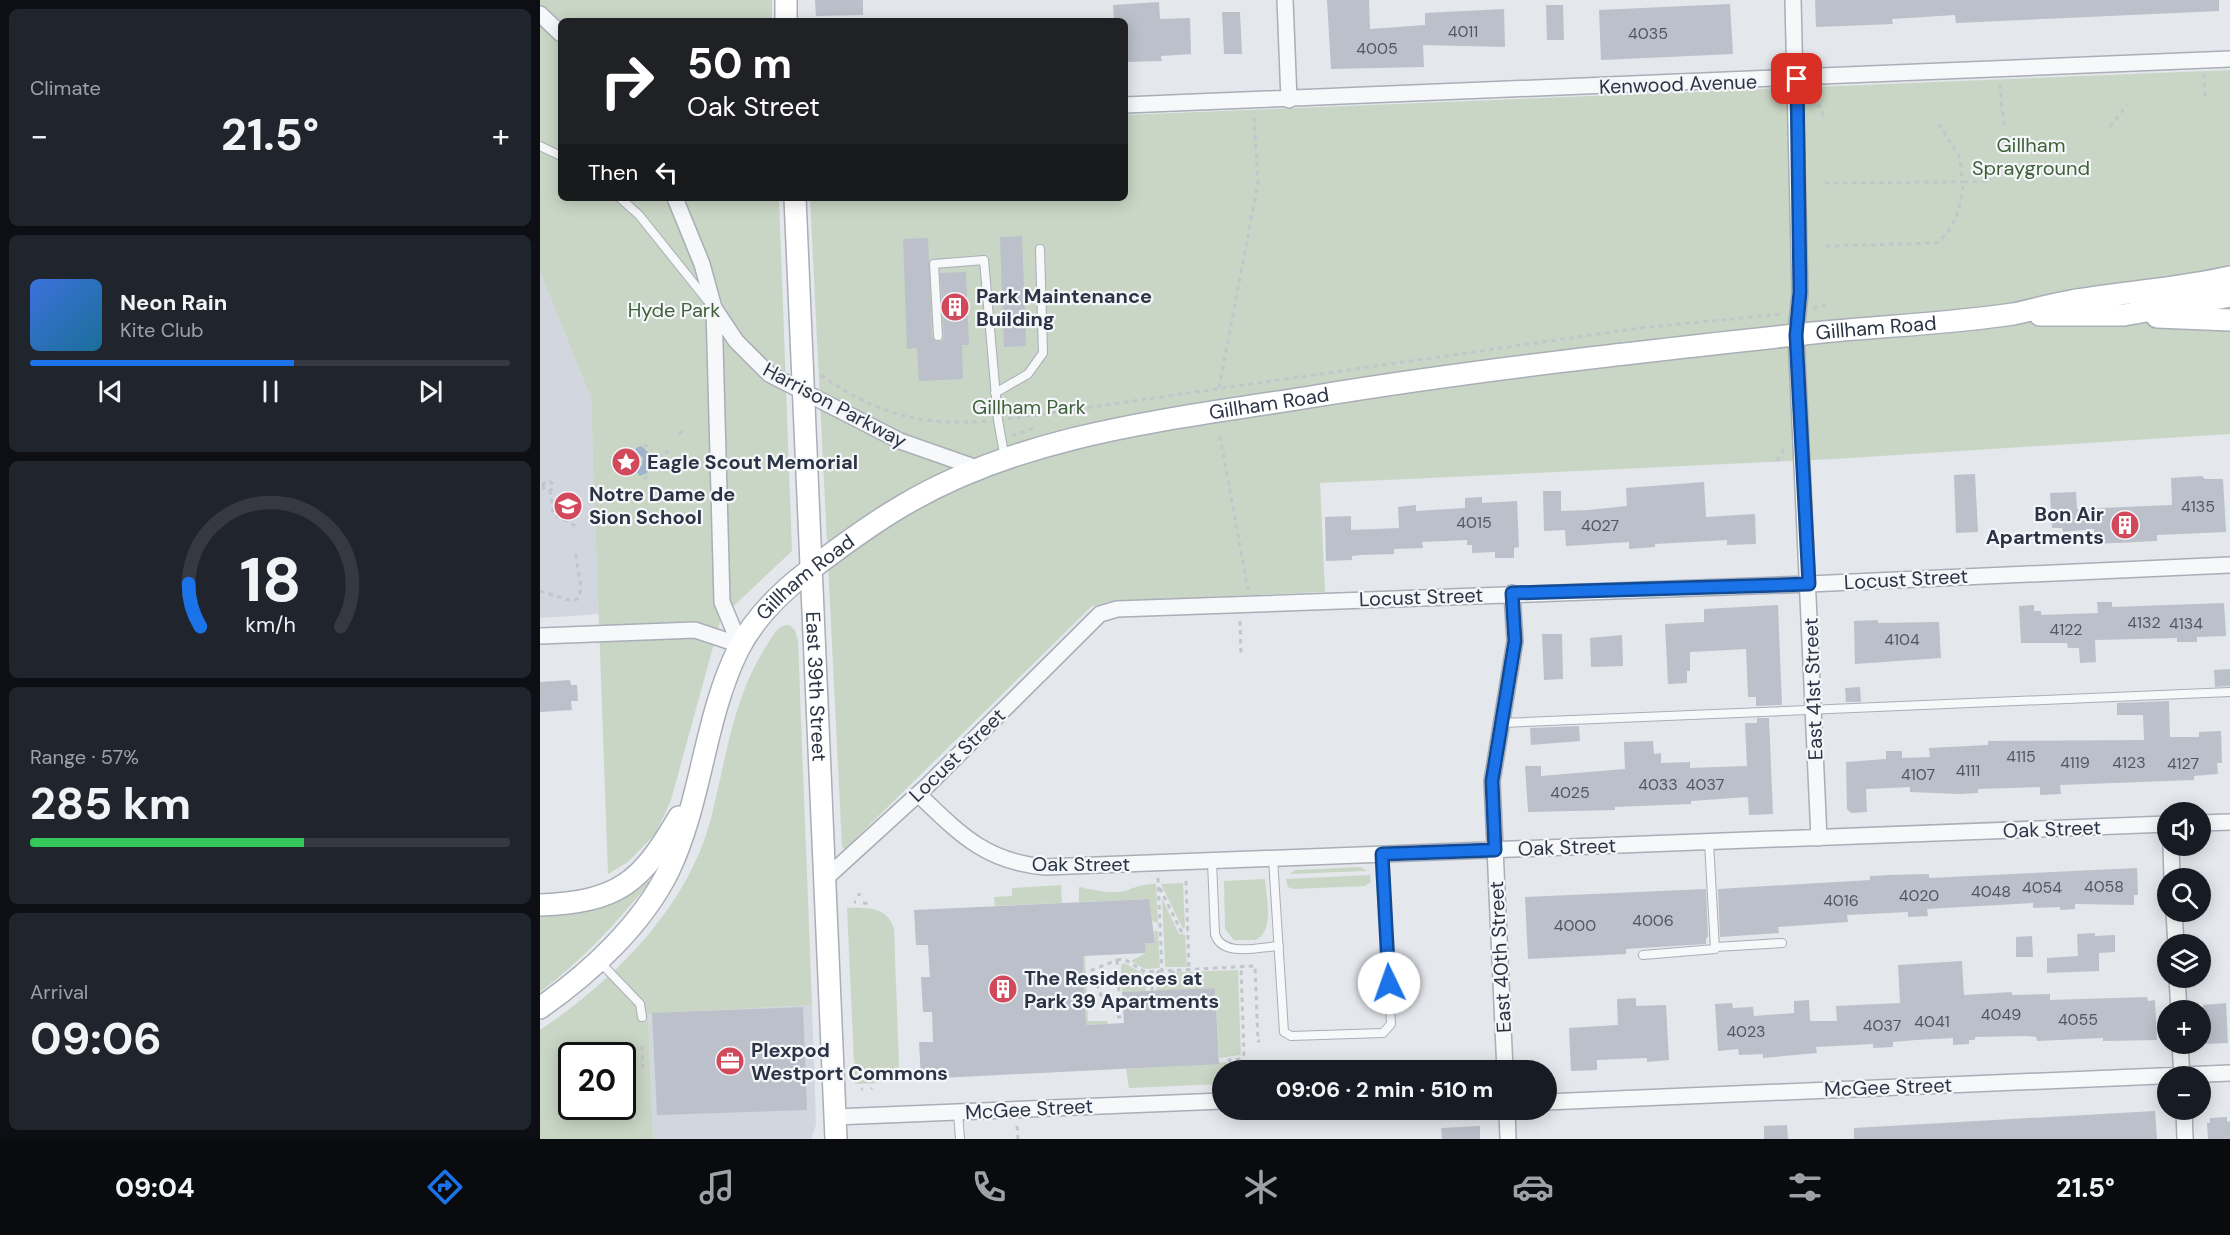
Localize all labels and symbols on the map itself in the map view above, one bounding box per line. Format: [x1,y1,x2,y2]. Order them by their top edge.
house number: 4011 [1448,21,1478,42]
house number: 4035 [1628,23,1668,44]
house number: 4005 [1356,38,1398,59]
pin [1771,53,1822,104]
street label: Kenwood Avenue [1598,68,1758,100]
park label: Gillham Sprayground [1972,132,2090,181]
place label: Park Maintenance Building [976,283,1152,332]
building icon: Park Maintenance Building [939,291,971,323]
park label: Hyde Park [628,297,720,323]
street label: Gillham Road [1814,310,1937,346]
street label: Harrison Parkway [759,356,911,454]
street label: Gillham Road [1207,381,1331,425]
park label: Gillham Park [972,394,1086,420]
place icon: Eagle Scout Memorial [610,446,642,478]
place label: Eagle Scout Memorial [647,449,858,475]
place label: Notre Dame de Sion School [589,481,735,530]
school or university icon: Notre Dame de Sion School [552,490,584,522]
house number: 4135 [2181,496,2215,517]
place label: Bon Air Apartments [1986,501,2104,550]
building icon: Bon Air Apartments [2109,509,2141,541]
house number: 4015 [1456,512,1492,533]
house number: 4027 [1581,515,1619,536]
street label: Gillham Road [750,528,859,625]
street label: Locust Street [1843,563,1969,595]
street label: Locust Street [1358,582,1484,612]
street label: East 39th Street [800,611,833,762]
house number: 4132 [2127,612,2161,633]
house number: 4134 [2169,613,2203,634]
street label: East 41st Street [1798,617,1828,761]
house number: 4122 [2049,619,2083,640]
house number: 4104 [1884,629,1920,650]
street label: Locust Street [903,702,1011,808]
house number: 4115 [2006,746,2036,767]
house number: 4119 [2060,752,2090,773]
house number: 4123 [2112,752,2146,773]
house number: 4127 [2167,753,2199,774]
house number: 4111 [1956,760,1980,781]
house number: 4107 [1901,764,1935,785]
house number: 4033 [1638,774,1678,795]
house number: 4037 [1686,774,1724,795]
house number: 4025 [1550,782,1590,803]
street label: Oak Street [2002,814,2102,844]
street label: Oak Street [1517,832,1617,862]
street label: Oak Street [1032,851,1130,877]
house number: 4058 [2084,876,2124,897]
house number: 4054 [2022,877,2062,898]
street label: East 40th Street [1483,880,1517,1034]
house number: 4048 [1971,881,2011,902]
house number: 4020 [1899,885,1939,906]
house number: 4016 [1823,890,1859,911]
house number: 4006 [1632,910,1674,931]
house number: 4000 [1554,915,1596,936]
position arrow [1357,951,1421,1015]
place label: The Residences at Park 39 Apartments [1024,965,1219,1014]
building icon: The Residences at Park 39 Apartments [987,973,1019,1005]
house number: 4049 [1981,1004,2021,1025]
house number: 4055 [2058,1009,2098,1030]
house number: 4041 [1914,1011,1950,1032]
house number: 4037 [1863,1015,1901,1036]
house number: 4023 [1726,1021,1766,1042]
place label: Plexpod Westport Commons [751,1037,948,1086]
speed limit sign: 20 [558,1042,636,1120]
office icon: Plexpod Westport Commons [714,1045,746,1077]
street label: McGee Street [1824,1072,1953,1102]
street label: McGee Street [964,1093,1094,1125]

